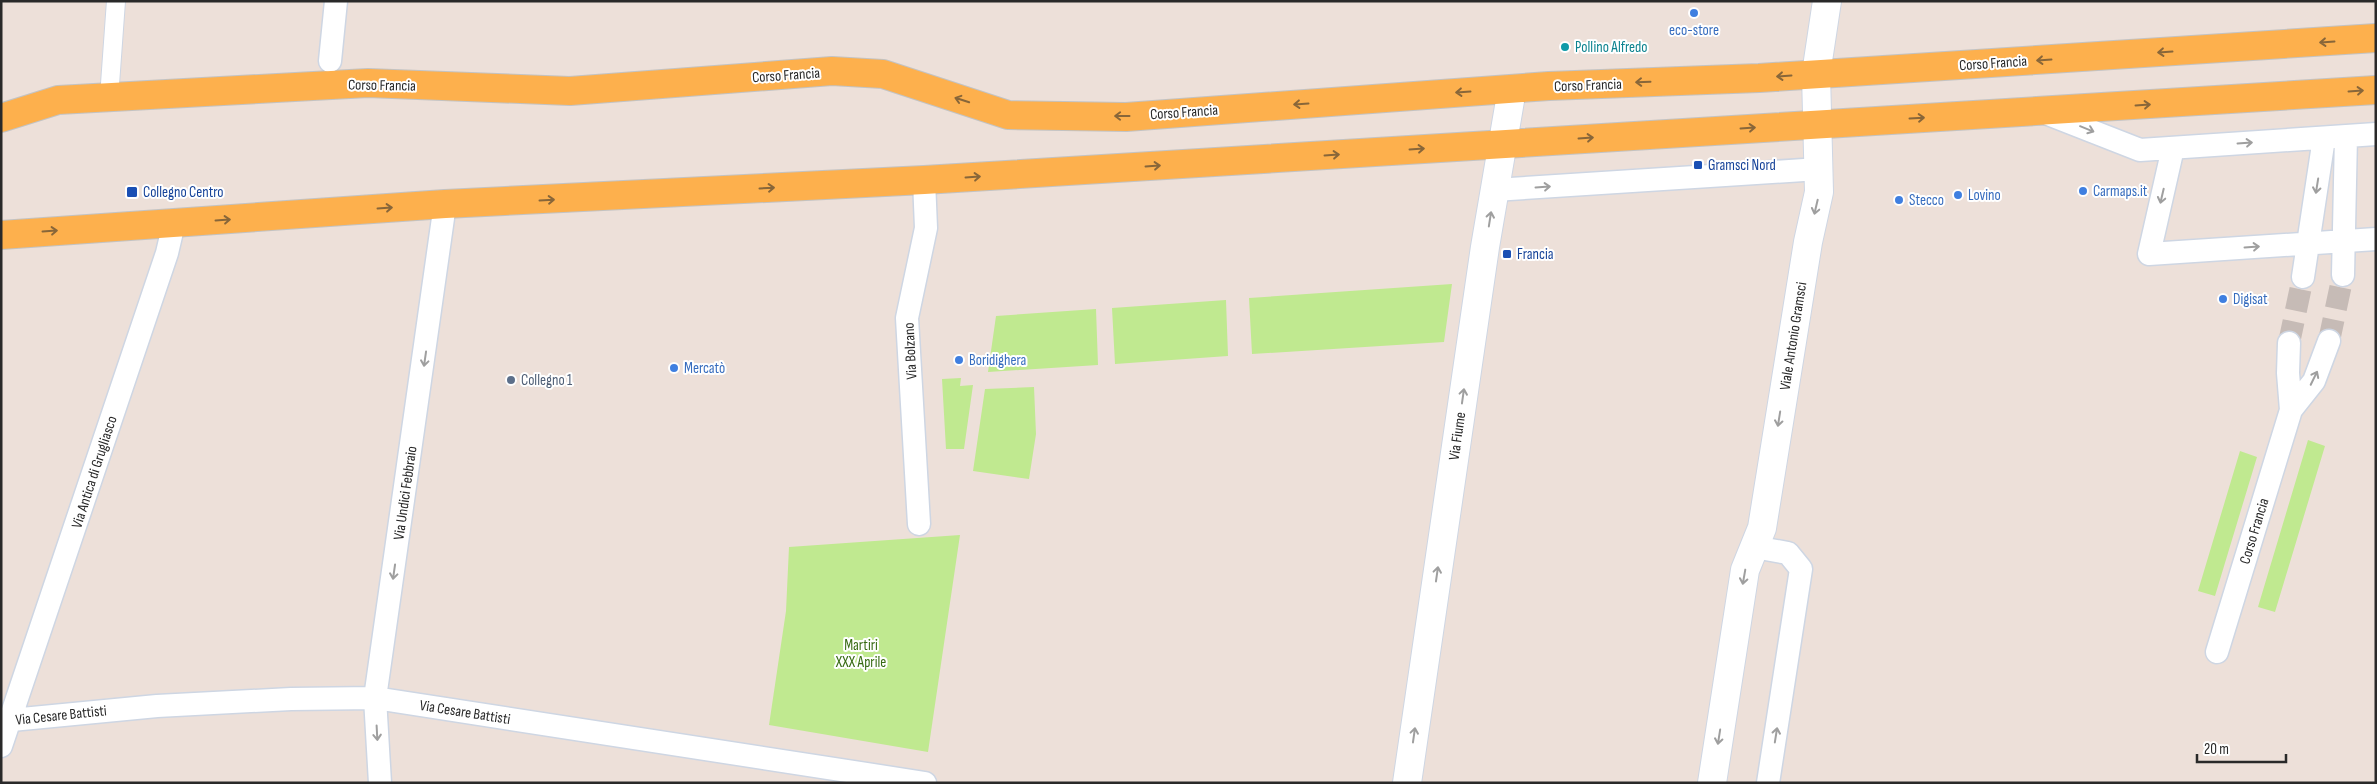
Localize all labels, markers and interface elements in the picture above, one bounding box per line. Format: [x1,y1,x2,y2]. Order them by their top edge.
marker: eco-store [1688,7,1700,19]
place label: eco-store [1669,21,1719,40]
one-way arrow [2319,37,2335,46]
place label: Pollino Alfredo [1575,38,1648,57]
marker: Pollino Alfredo [1559,41,1571,53]
one-way arrow [2157,47,2173,57]
street label: Corso Francia [1958,52,2028,75]
one-way arrow [2036,55,2052,64]
street label: Corso Francia [751,64,821,87]
one-way arrow [1776,71,1792,81]
street label: Corso Francia [348,75,416,96]
street label: Corso Francia [1554,75,1623,96]
one-way arrow [1636,78,1652,87]
one-way arrow [2348,86,2364,96]
one-way arrow [1456,88,1472,97]
one-way arrow [954,94,970,104]
one-way arrow [1293,99,1309,109]
one-way arrow [2134,100,2150,110]
street label: Corso Francia [1149,101,1219,124]
one-way arrow [1114,111,1130,121]
one-way arrow [1909,113,1925,123]
one-way arrow [1740,123,1756,132]
one-way arrow [2079,125,2094,135]
one-way arrow [1577,133,1593,142]
one-way arrow [2237,138,2253,148]
one-way arrow [1409,145,1425,154]
one-way arrow [1324,150,1340,159]
place label: Gramsci Nord [1708,156,1776,175]
marker: Gramsci Nord [1692,159,1704,171]
one-way arrow [1144,161,1160,171]
one-way arrow [965,173,981,182]
one-way arrow [2311,177,2321,193]
one-way arrow [1535,182,1551,192]
place label: Carmaps.it [2093,182,2148,201]
place label: Collegno Centro [143,183,224,202]
one-way arrow [758,184,774,193]
marker: Collegno Centro [125,185,139,199]
marker: Carmaps.it [2077,185,2089,197]
place label: Lovino [1968,186,2001,205]
one-way arrow [2157,187,2166,203]
marker: Lovino [1952,189,1964,201]
place label: Stecco [1909,191,1944,210]
marker: Stecco [1893,194,1905,206]
one-way arrow [539,195,555,204]
one-way arrow [1811,199,1820,215]
one-way arrow [377,204,393,213]
one-way arrow [1485,211,1495,227]
one-way arrow [215,215,231,224]
one-way arrow [42,227,58,236]
one-way arrow [2243,242,2259,252]
place label: Francia [1517,245,1554,264]
marker: Francia [1501,248,1513,260]
street label: Viale Antonio Gramsci [1776,280,1811,392]
place label: Digisat [2233,290,2268,309]
marker: Digisat [2217,293,2229,305]
street label: Via Bolzano [900,322,921,380]
one-way arrow [420,351,430,367]
place label: Boridighera [969,351,1027,370]
marker: Boridighera [953,354,965,366]
place label: Mercatò [684,359,725,378]
marker: Mercatò [668,362,680,374]
place label: Collegno 1 [521,371,573,390]
one-way arrow [2310,371,2320,386]
marker: Collegno 1 [505,374,517,386]
one-way arrow [1459,388,1469,404]
street label: Via Fiume [1445,411,1470,461]
one-way arrow [1774,411,1784,427]
street label: Via Antica di Grugliasco [67,414,122,531]
street label: Via Undici Febbraio [390,445,421,541]
street label: Corso Francia [2235,496,2274,566]
one-way arrow [388,564,398,580]
one-way arrow [1433,566,1443,582]
one-way arrow [1739,568,1749,584]
park label: Martiri XXX Aprile [835,636,886,672]
street label: Via Cesare Battisti [418,696,512,729]
street label: Via Cesare Battisti [14,701,108,730]
one-way arrow [373,725,382,741]
one-way arrow [1409,727,1419,743]
one-way arrow [1771,727,1781,743]
one-way arrow [1714,729,1724,745]
scale bar [2197,732,2286,764]
text: 20 m [2204,740,2229,759]

